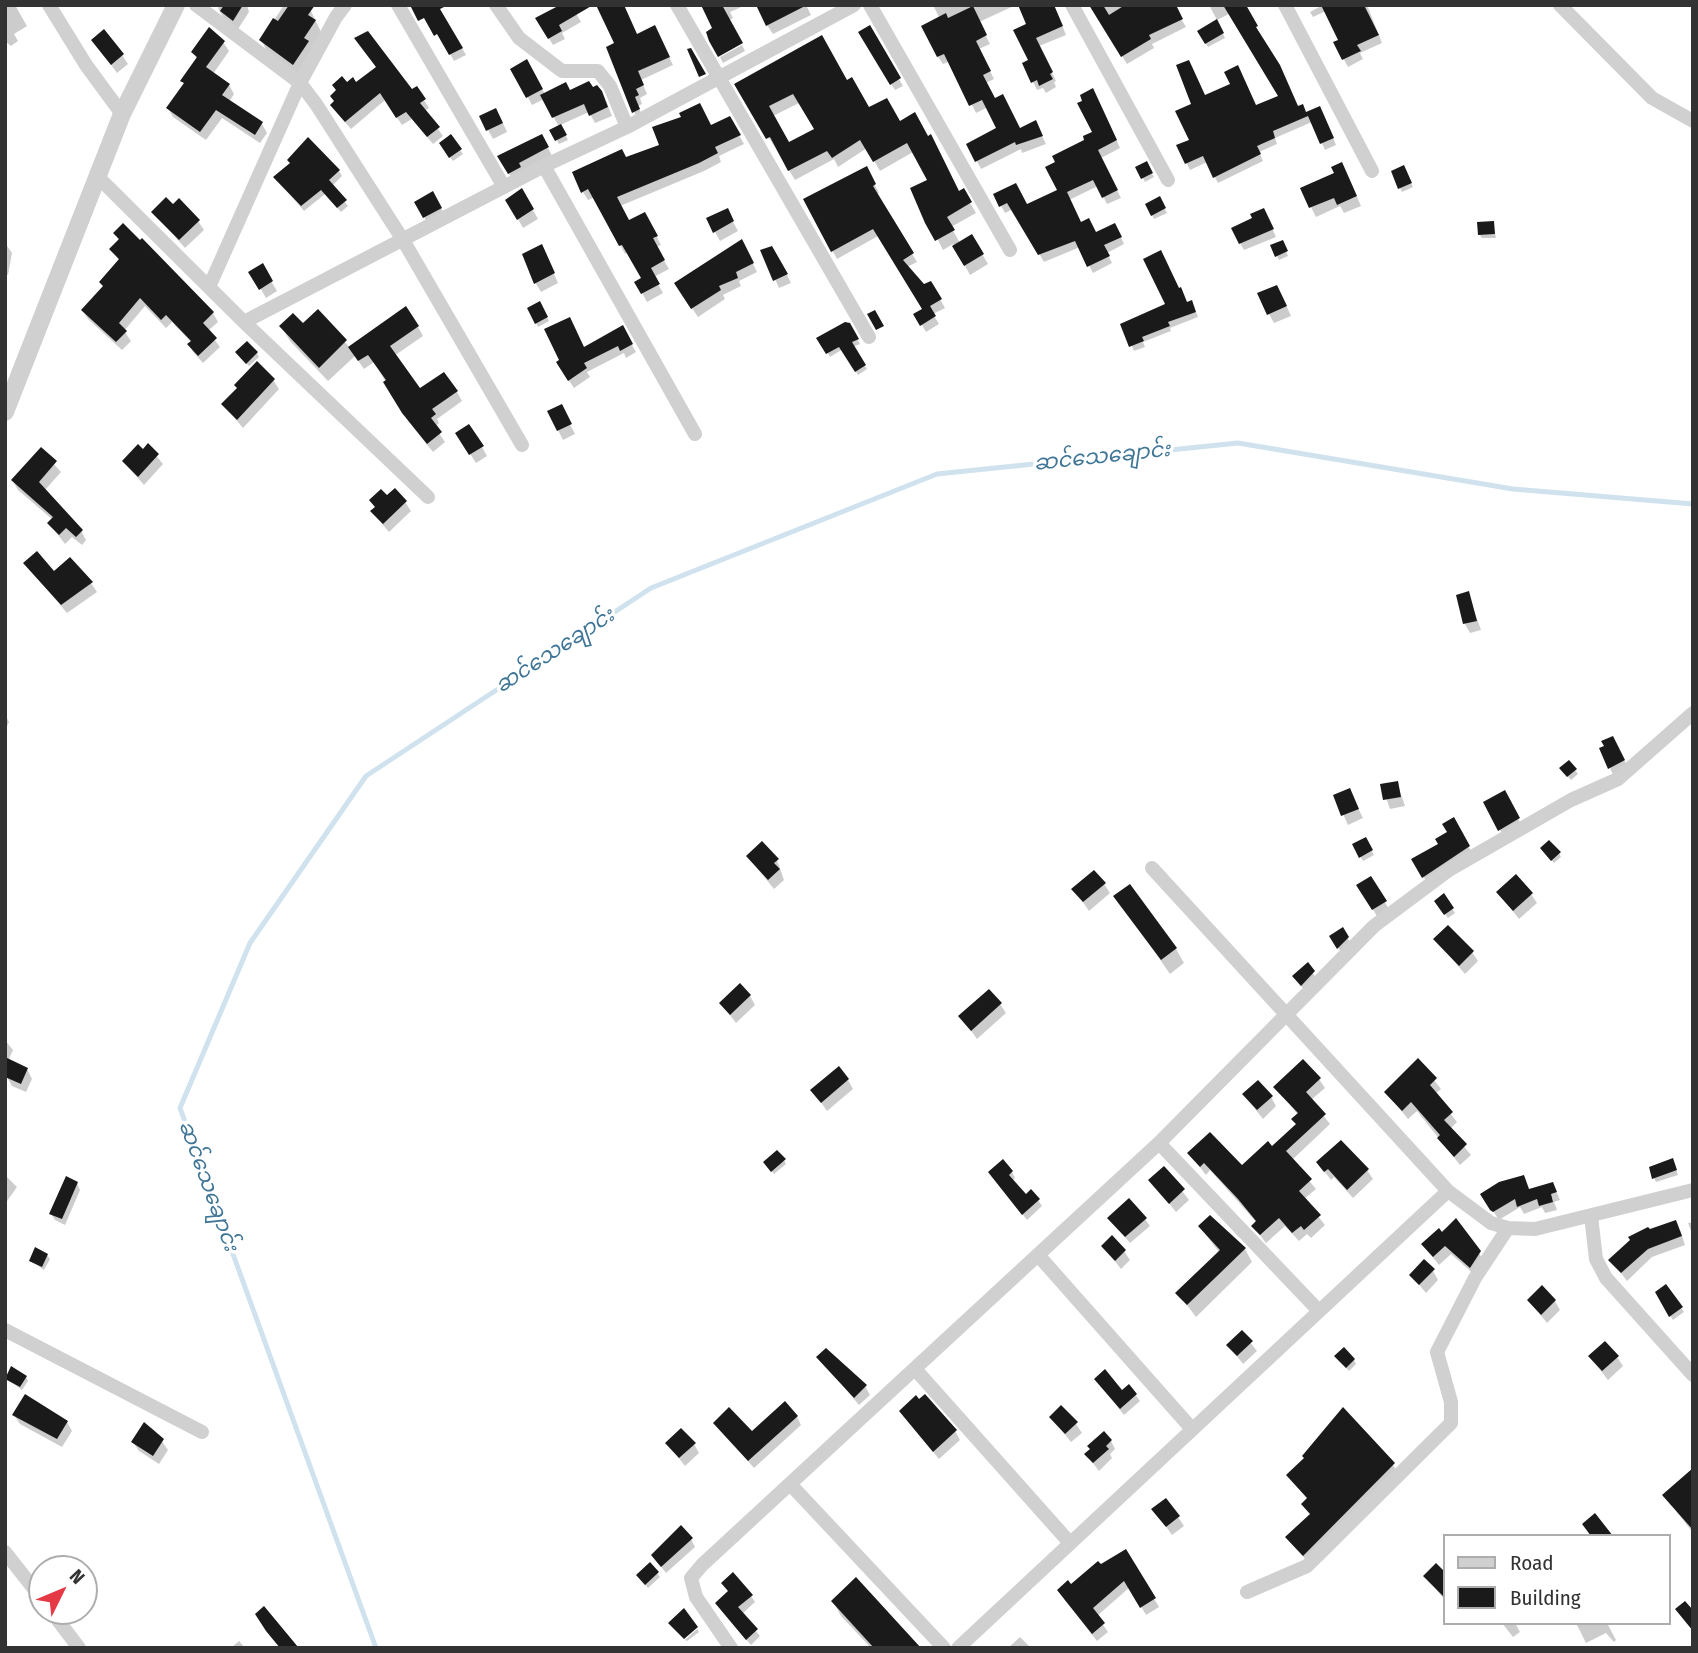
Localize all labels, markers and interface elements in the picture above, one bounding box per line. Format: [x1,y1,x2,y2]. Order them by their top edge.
water label: ဆင်သေချောင်း [1033,437,1171,477]
water label: ဆင်သေချောင်း [491,603,619,699]
water label: ဆင်သေချောင်း [173,1117,243,1255]
legend [1442,1534,1670,1625]
text: Road [1510,1550,1554,1576]
north arrow [28,1555,98,1625]
text: N [65,1565,90,1589]
text: Building [1510,1585,1581,1611]

